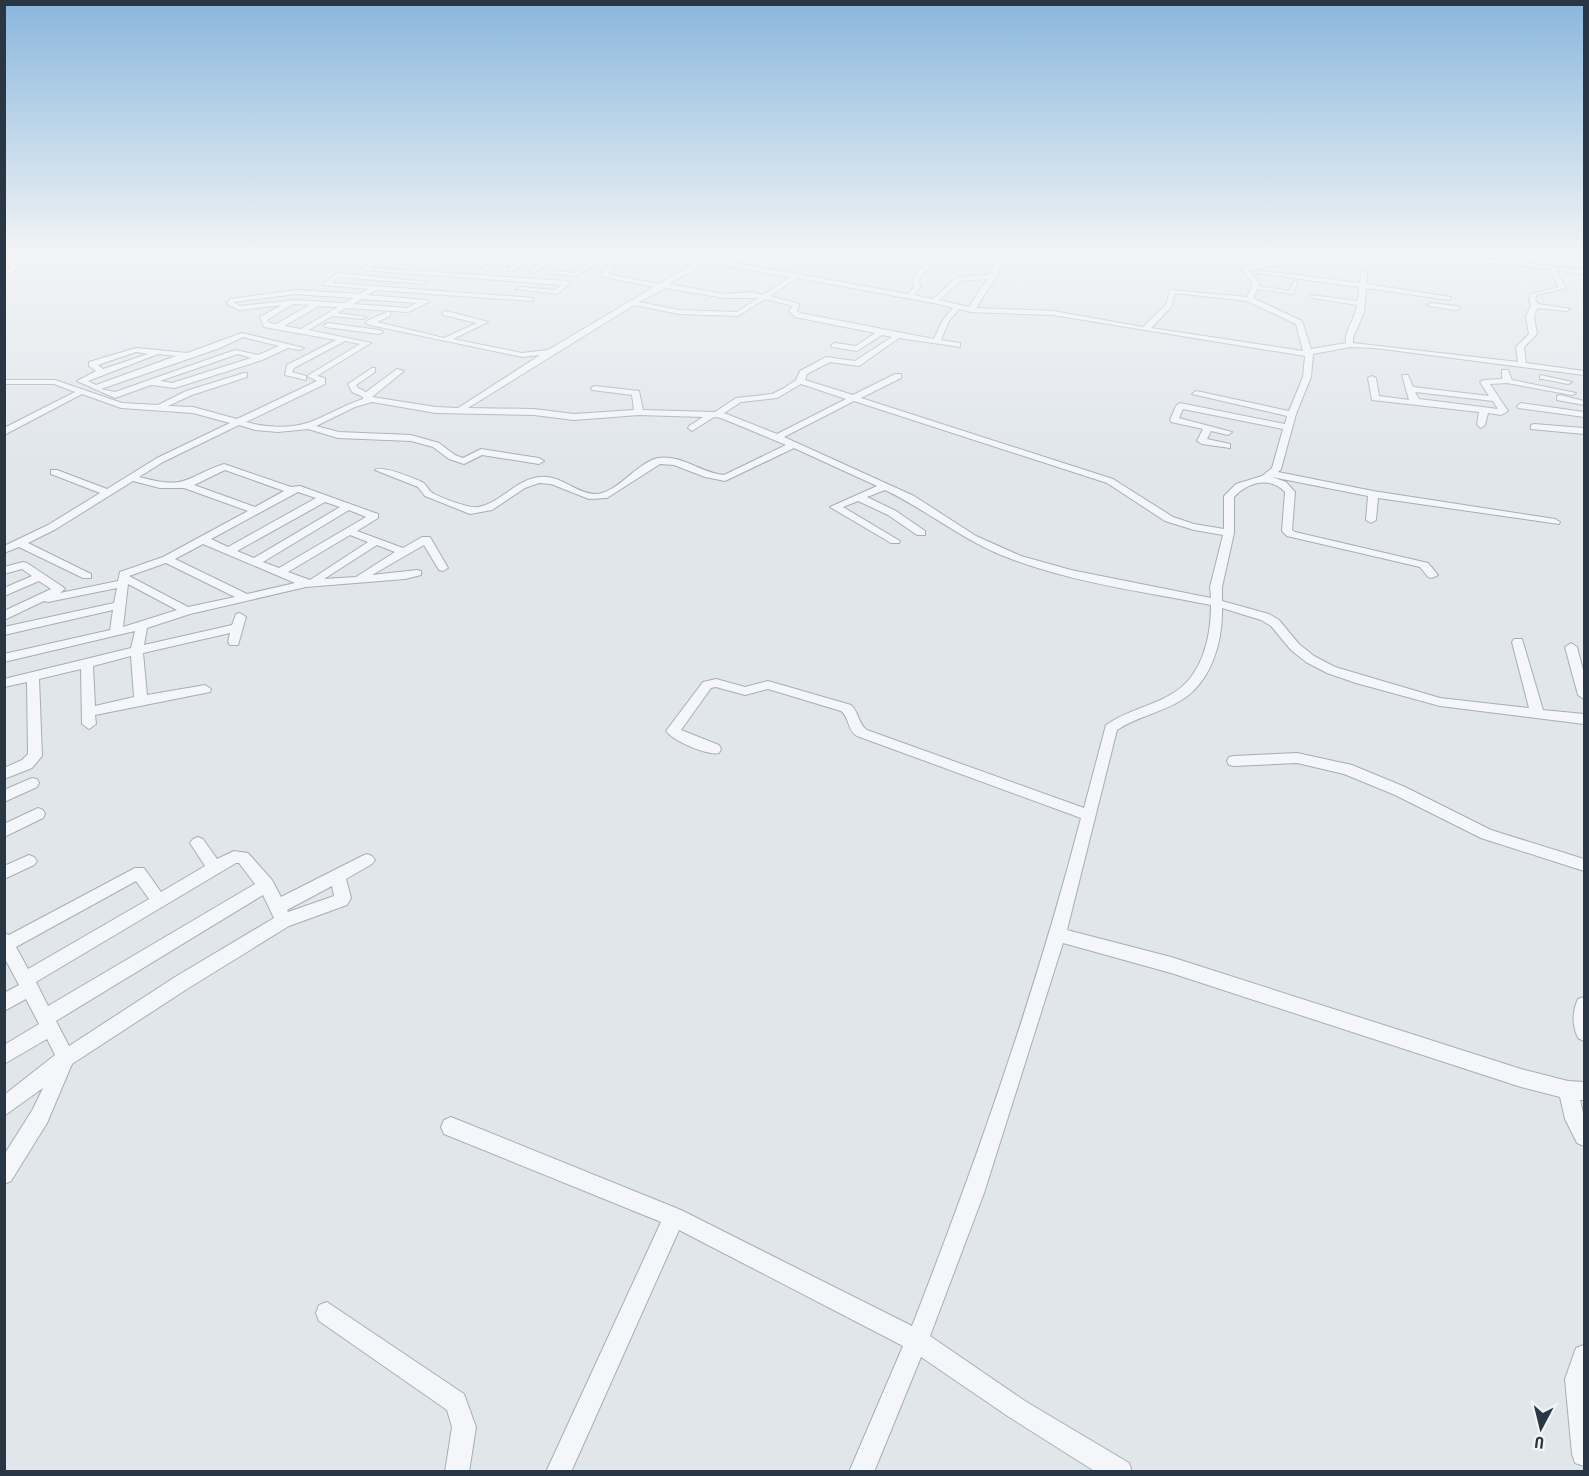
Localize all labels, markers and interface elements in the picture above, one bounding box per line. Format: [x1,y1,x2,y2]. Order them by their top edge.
north arrow [1511,1398,1571,1458]
text: U [1534,1432,1545,1452]

